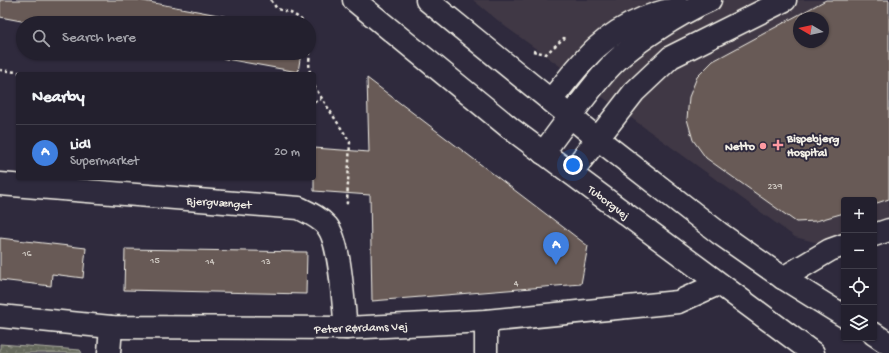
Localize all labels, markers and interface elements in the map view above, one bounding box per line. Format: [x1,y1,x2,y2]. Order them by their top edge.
north arrow [793,12,829,48]
search box [16,16,316,60]
icon: search [30,27,52,49]
text: Search here [62,29,136,47]
text: Nearby [32,88,85,108]
place label: Bispebjerg Hospital [786,133,840,161]
text: Lidl [70,136,91,154]
marker: Bispebjerg Hospital [772,139,784,151]
place label: Netto [725,141,756,155]
marker: Netto [758,141,768,151]
text: A [41,145,49,160]
text: 20 m [274,145,300,160]
text: Supermarket [70,154,139,169]
your location [563,155,583,175]
house number: 239 [767,181,783,193]
street label: Tuborgvej [583,183,632,224]
street label: Bjergvænget [185,195,253,213]
map controls [841,197,877,341]
button: + [841,197,877,233]
pin: A [543,232,569,265]
button: − [841,233,877,269]
house number: 16 [21,248,32,260]
house number: 15 [149,255,160,267]
house number: 14 [205,256,215,268]
house number: 13 [260,256,271,268]
button: locate [841,269,877,305]
house number: 4 [514,278,519,290]
button: layers [841,305,877,341]
street label: Peter Rørdams Vej [313,320,408,338]

